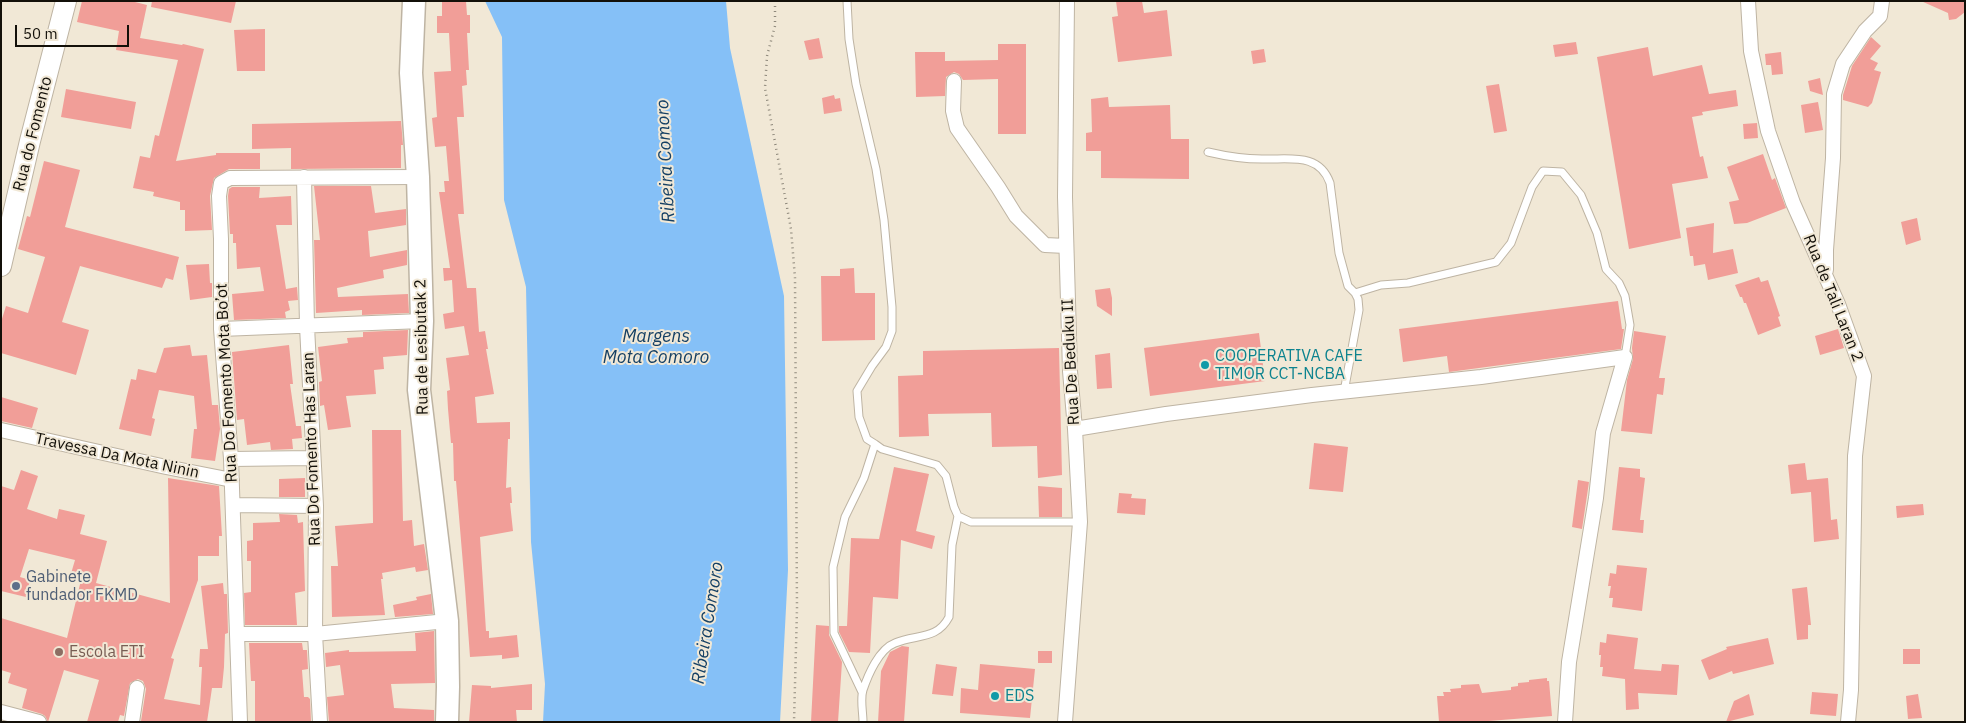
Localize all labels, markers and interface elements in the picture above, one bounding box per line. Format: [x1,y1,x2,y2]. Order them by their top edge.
scale bar [18,15,131,47]
text: 50 m [23,24,58,43]
street label: Rua do Fomento [9,75,57,193]
water label: Ribeira Comoro [652,99,680,223]
street label: Rua de Tali Laran 2 [1799,232,1867,364]
street label: Rua de Lesibutak 2 [411,279,433,415]
street label: Rua Do Fomento Mota Bo’ot [212,283,242,483]
street label: Rua De Beduku II [1058,298,1084,426]
water label: Margens Mota Comoro [603,326,709,368]
place label: COOPERATIVA CAFE TIMOR CCT-NCBA [1215,346,1363,384]
street label: Rua Do Fomento Has Laran [299,352,325,546]
marker: COOPERATIVA CAFE TIMOR CCT-NCBA [1199,359,1211,371]
street label: Travessa Da Mota Ninin [33,429,201,483]
water label: Ribeira Comoro [688,560,728,686]
place label: Gabinete fundador FKMD [26,567,138,605]
marker: Gabinete fundador FKMD [10,580,22,592]
place label: Escola ETI [69,642,144,662]
marker: Escola ETI [53,646,65,658]
place label: EDS [1005,686,1034,706]
marker: EDS [989,690,1001,702]

